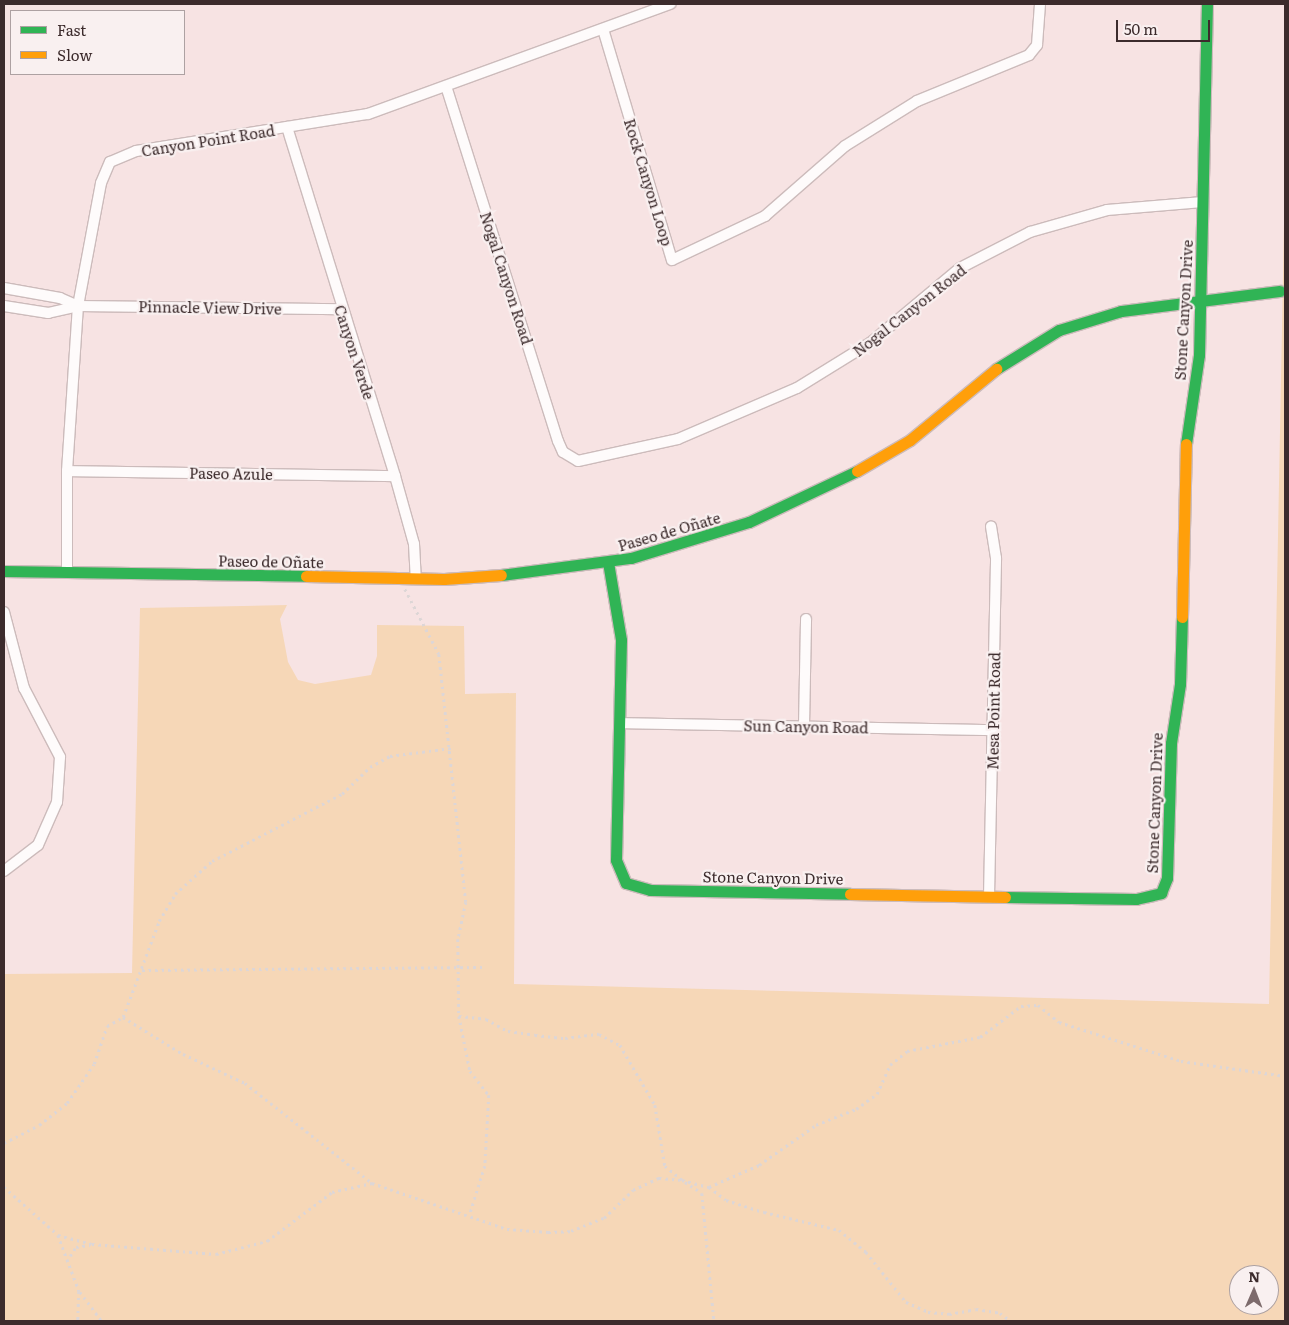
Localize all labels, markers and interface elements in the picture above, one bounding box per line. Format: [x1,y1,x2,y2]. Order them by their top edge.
legend [10,10,185,75]
scale bar [1119,10,1213,42]
text: 50 m [1124,17,1158,40]
text: Fast [57,18,86,41]
text: Slow [57,43,92,66]
street label: Rock Canyon Loop [621,116,677,248]
street label: Canyon Point Road [140,121,276,159]
street label: Nogal Canyon Road [477,209,537,347]
street label: Stone Canyon Drive [1170,239,1196,381]
street label: Nogal Canyon Road [849,260,969,360]
street label: Pinnacle View Drive [138,297,282,317]
street label: Canyon Verde [331,303,379,401]
street label: Paseo Azule [189,463,273,483]
street label: Paseo de Oñate [616,508,722,554]
street label: Paseo de Oñate [218,551,324,571]
street label: Mesa Point Road [983,652,1003,770]
street label: Sun Canyon Road [743,716,869,736]
street label: Stone Canyon Drive [1143,732,1165,874]
street label: Stone Canyon Drive [703,867,843,887]
north arrow [1229,1265,1279,1315]
text: N [1248,1266,1260,1286]

